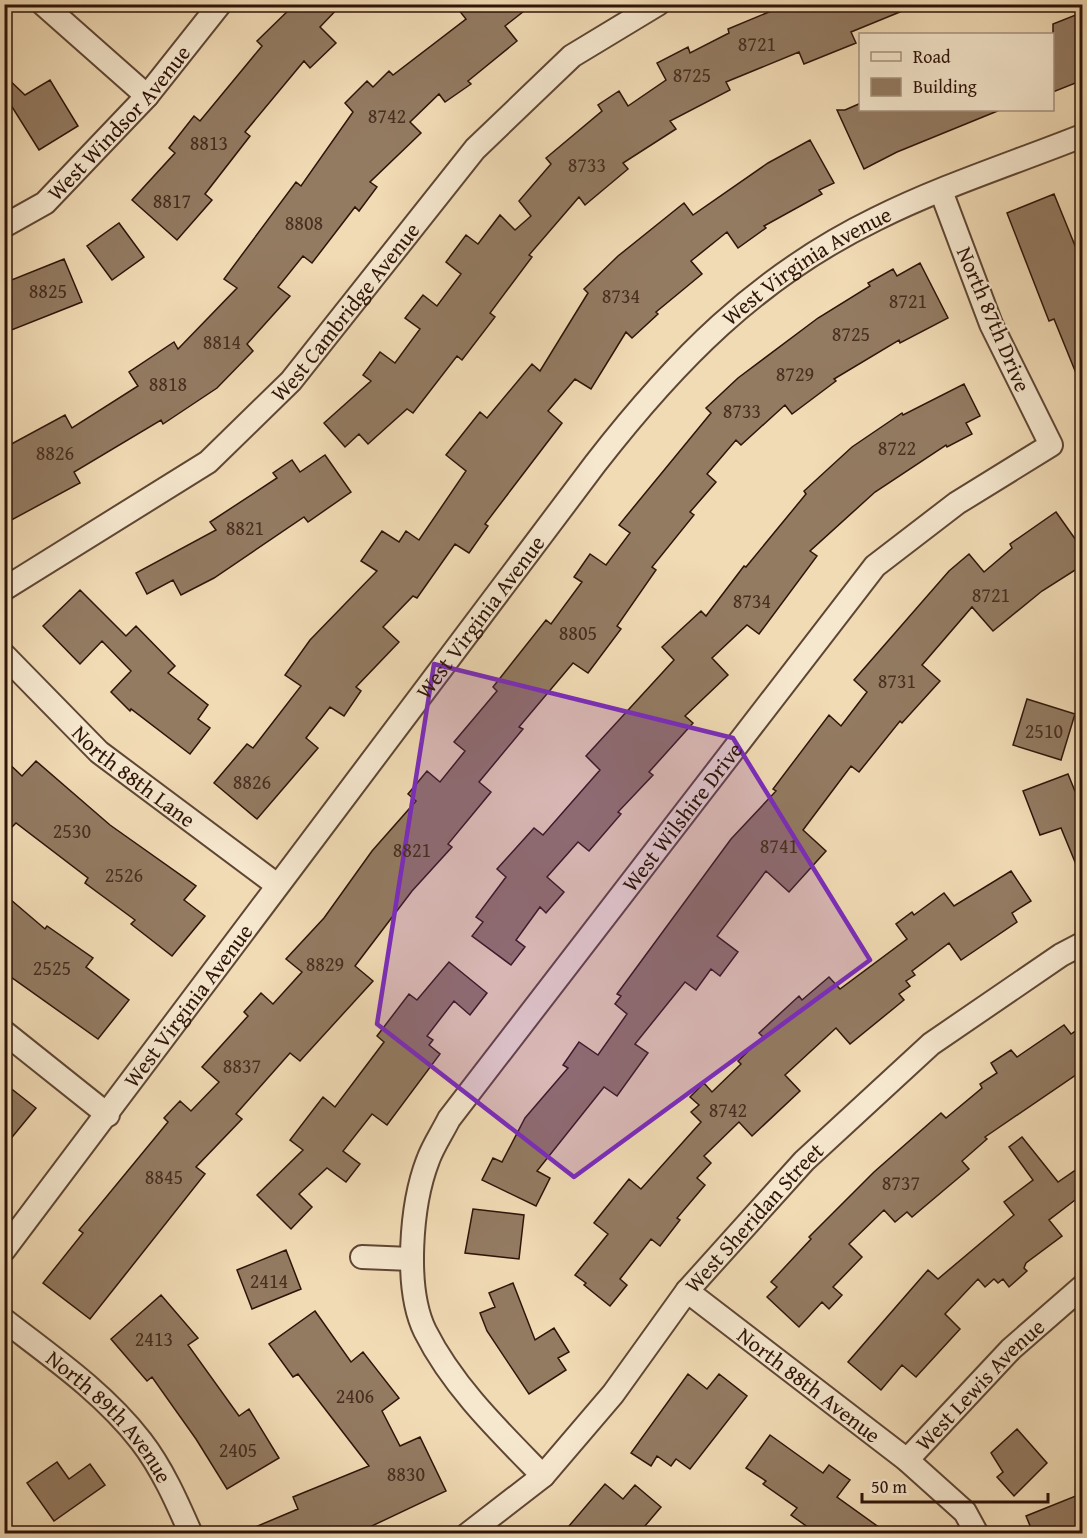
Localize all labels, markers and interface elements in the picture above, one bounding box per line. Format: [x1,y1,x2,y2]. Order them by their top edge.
house number: 8721 [738,29,776,58]
legend [859,33,1054,111]
street label: West Windsor Avenue [40,38,198,208]
text: Road [913,43,951,70]
house number: 8725 [673,60,711,89]
text: Building [913,73,977,100]
house number: 8742 [368,101,406,130]
house number: 8813 [190,128,228,157]
house number: 8733 [568,150,606,179]
house number: 8817 [153,186,191,215]
street label: West Virginia Avenue [715,198,897,333]
house number: 8808 [285,208,323,237]
street label: West Cambridge Avenue [263,215,427,409]
street label: North 87th Drive [949,241,1039,397]
house number: 8825 [29,276,67,305]
house number: 8734 [602,281,640,310]
house number: 8721 [889,286,927,315]
house number: 8725 [832,319,870,348]
house number: 8814 [203,327,241,356]
house number: 8729 [776,359,814,388]
house number: 8818 [149,369,187,398]
house number: 8733 [723,396,761,425]
house number: 8722 [878,433,916,462]
house number: 8826 [36,438,74,467]
house number: 8821 [226,513,264,542]
street label: West Virginia Avenue [408,528,552,706]
house number: 8721 [972,580,1010,609]
house number: 8734 [733,586,771,615]
house number: 8805 [559,618,597,647]
house number: 8731 [878,666,916,695]
house number: 2510 [1025,716,1063,745]
street label: North 88th Lane [65,717,202,835]
street label: West Wilshire Drive [614,735,750,898]
house number: 8826 [233,767,271,796]
house number: 2530 [53,816,91,845]
house number: 8741 [760,831,798,860]
house number: 8821 [393,835,431,864]
house number: 2526 [105,860,143,889]
street label: West Virginia Avenue [116,917,260,1094]
house number: 8829 [306,949,344,978]
house number: 2525 [33,953,71,982]
house number: 8837 [223,1051,261,1080]
house number: 8742 [709,1095,747,1124]
street label: West Sheridan Street [677,1135,831,1300]
house number: 8845 [145,1162,183,1191]
house number: 8737 [882,1168,920,1197]
house number: 2414 [250,1266,288,1295]
street label: West Lewis Avenue [908,1311,1051,1458]
street label: North 88th Avenue [731,1319,888,1450]
house number: 2413 [135,1324,173,1353]
street label: North 89th Avenue [40,1342,180,1489]
house number: 2406 [336,1381,374,1410]
house number: 2405 [219,1435,257,1464]
house number: 8830 [387,1459,425,1488]
scale bar [862,1466,1048,1504]
text: 50 m [871,1473,907,1500]

